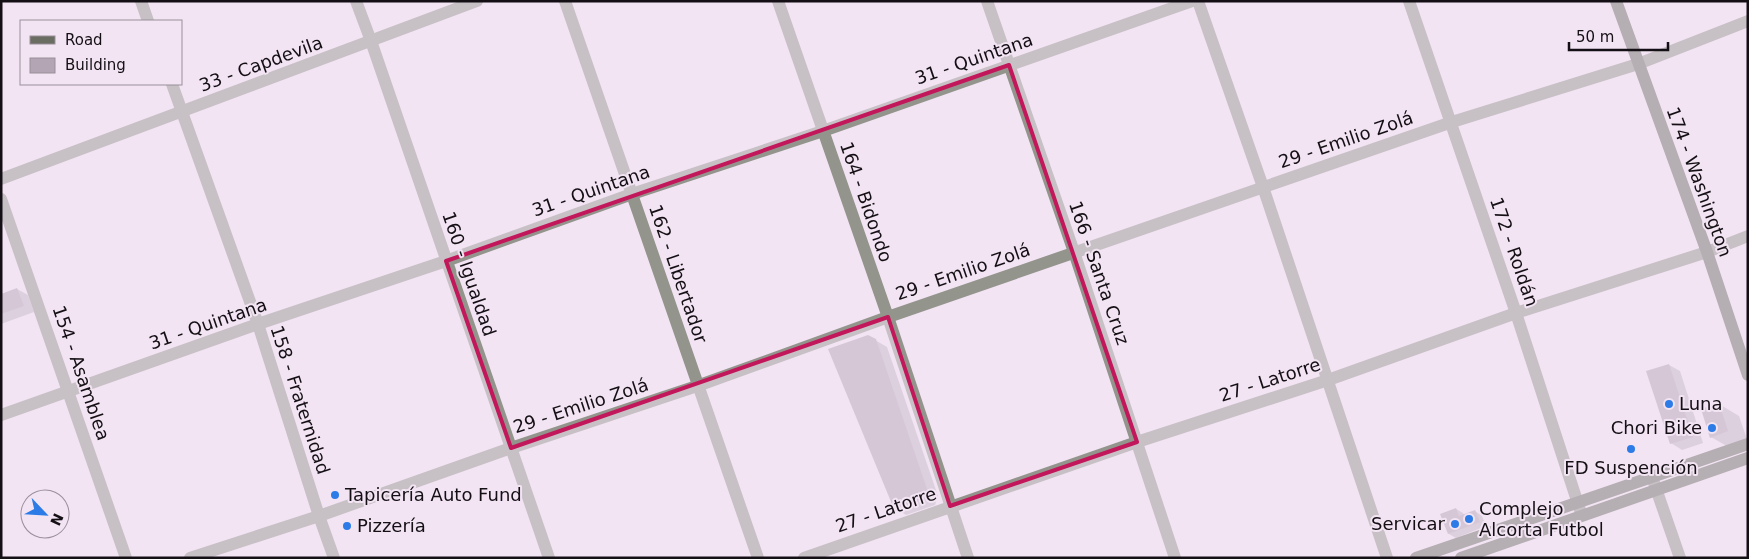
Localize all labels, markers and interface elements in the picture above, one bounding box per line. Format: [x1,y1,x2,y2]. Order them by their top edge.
legend [20,20,182,85]
scale bar [1569,20,1668,52]
text: 50 m [1576,28,1614,46]
street label: 31 - Quintana [912,29,1036,89]
text: Road [65,31,103,49]
street label: 33 - Capdevila [196,31,326,96]
text: Building [65,56,126,74]
street label: 174 - Washington [1663,104,1736,260]
street label: 29 - Emilio Zolá [1276,107,1416,172]
street label: 164 - Bidondo [836,139,897,265]
street label: 31 - Quintana [529,161,653,221]
street label: 172 - Roldán [1486,195,1543,309]
street label: 166 - Santa Cruz [1065,198,1134,348]
street label: 162 - Libertador [645,202,712,346]
street label: 160 - Igualdad [438,209,501,339]
street label: 29 - Emilio Zolá [893,239,1033,304]
street label: 31 - Quintana [146,294,270,354]
street label: 154 - Asamblea [49,303,114,443]
street label: 158 - Fraternidad [266,323,334,477]
street label: 27 - Latorre [1217,353,1323,406]
street label: 29 - Emilio Zolá [511,374,651,437]
place label: Luna [1679,393,1723,414]
marker: Luna [1663,398,1675,410]
place label: Chori Bike [1611,417,1702,438]
marker: Chori Bike [1706,422,1718,434]
marker: FD Suspención [1625,443,1637,455]
place label: FD Suspención [1564,457,1698,478]
street label: 27 - Latorre [833,482,939,537]
place label: Tapicería Auto Fund [344,484,522,505]
north arrow [20,489,70,539]
marker: Tapicería Auto Fund [329,489,341,501]
place label: Complejo Alcorta Futbol [1479,498,1604,540]
text: N [47,511,67,528]
place label: Servicar [1371,513,1446,534]
marker: Complejo Alcorta Futbol [1463,513,1475,525]
place label: Pizzería [357,515,426,536]
marker: Servicar [1449,518,1461,530]
marker: Pizzería [341,520,353,532]

